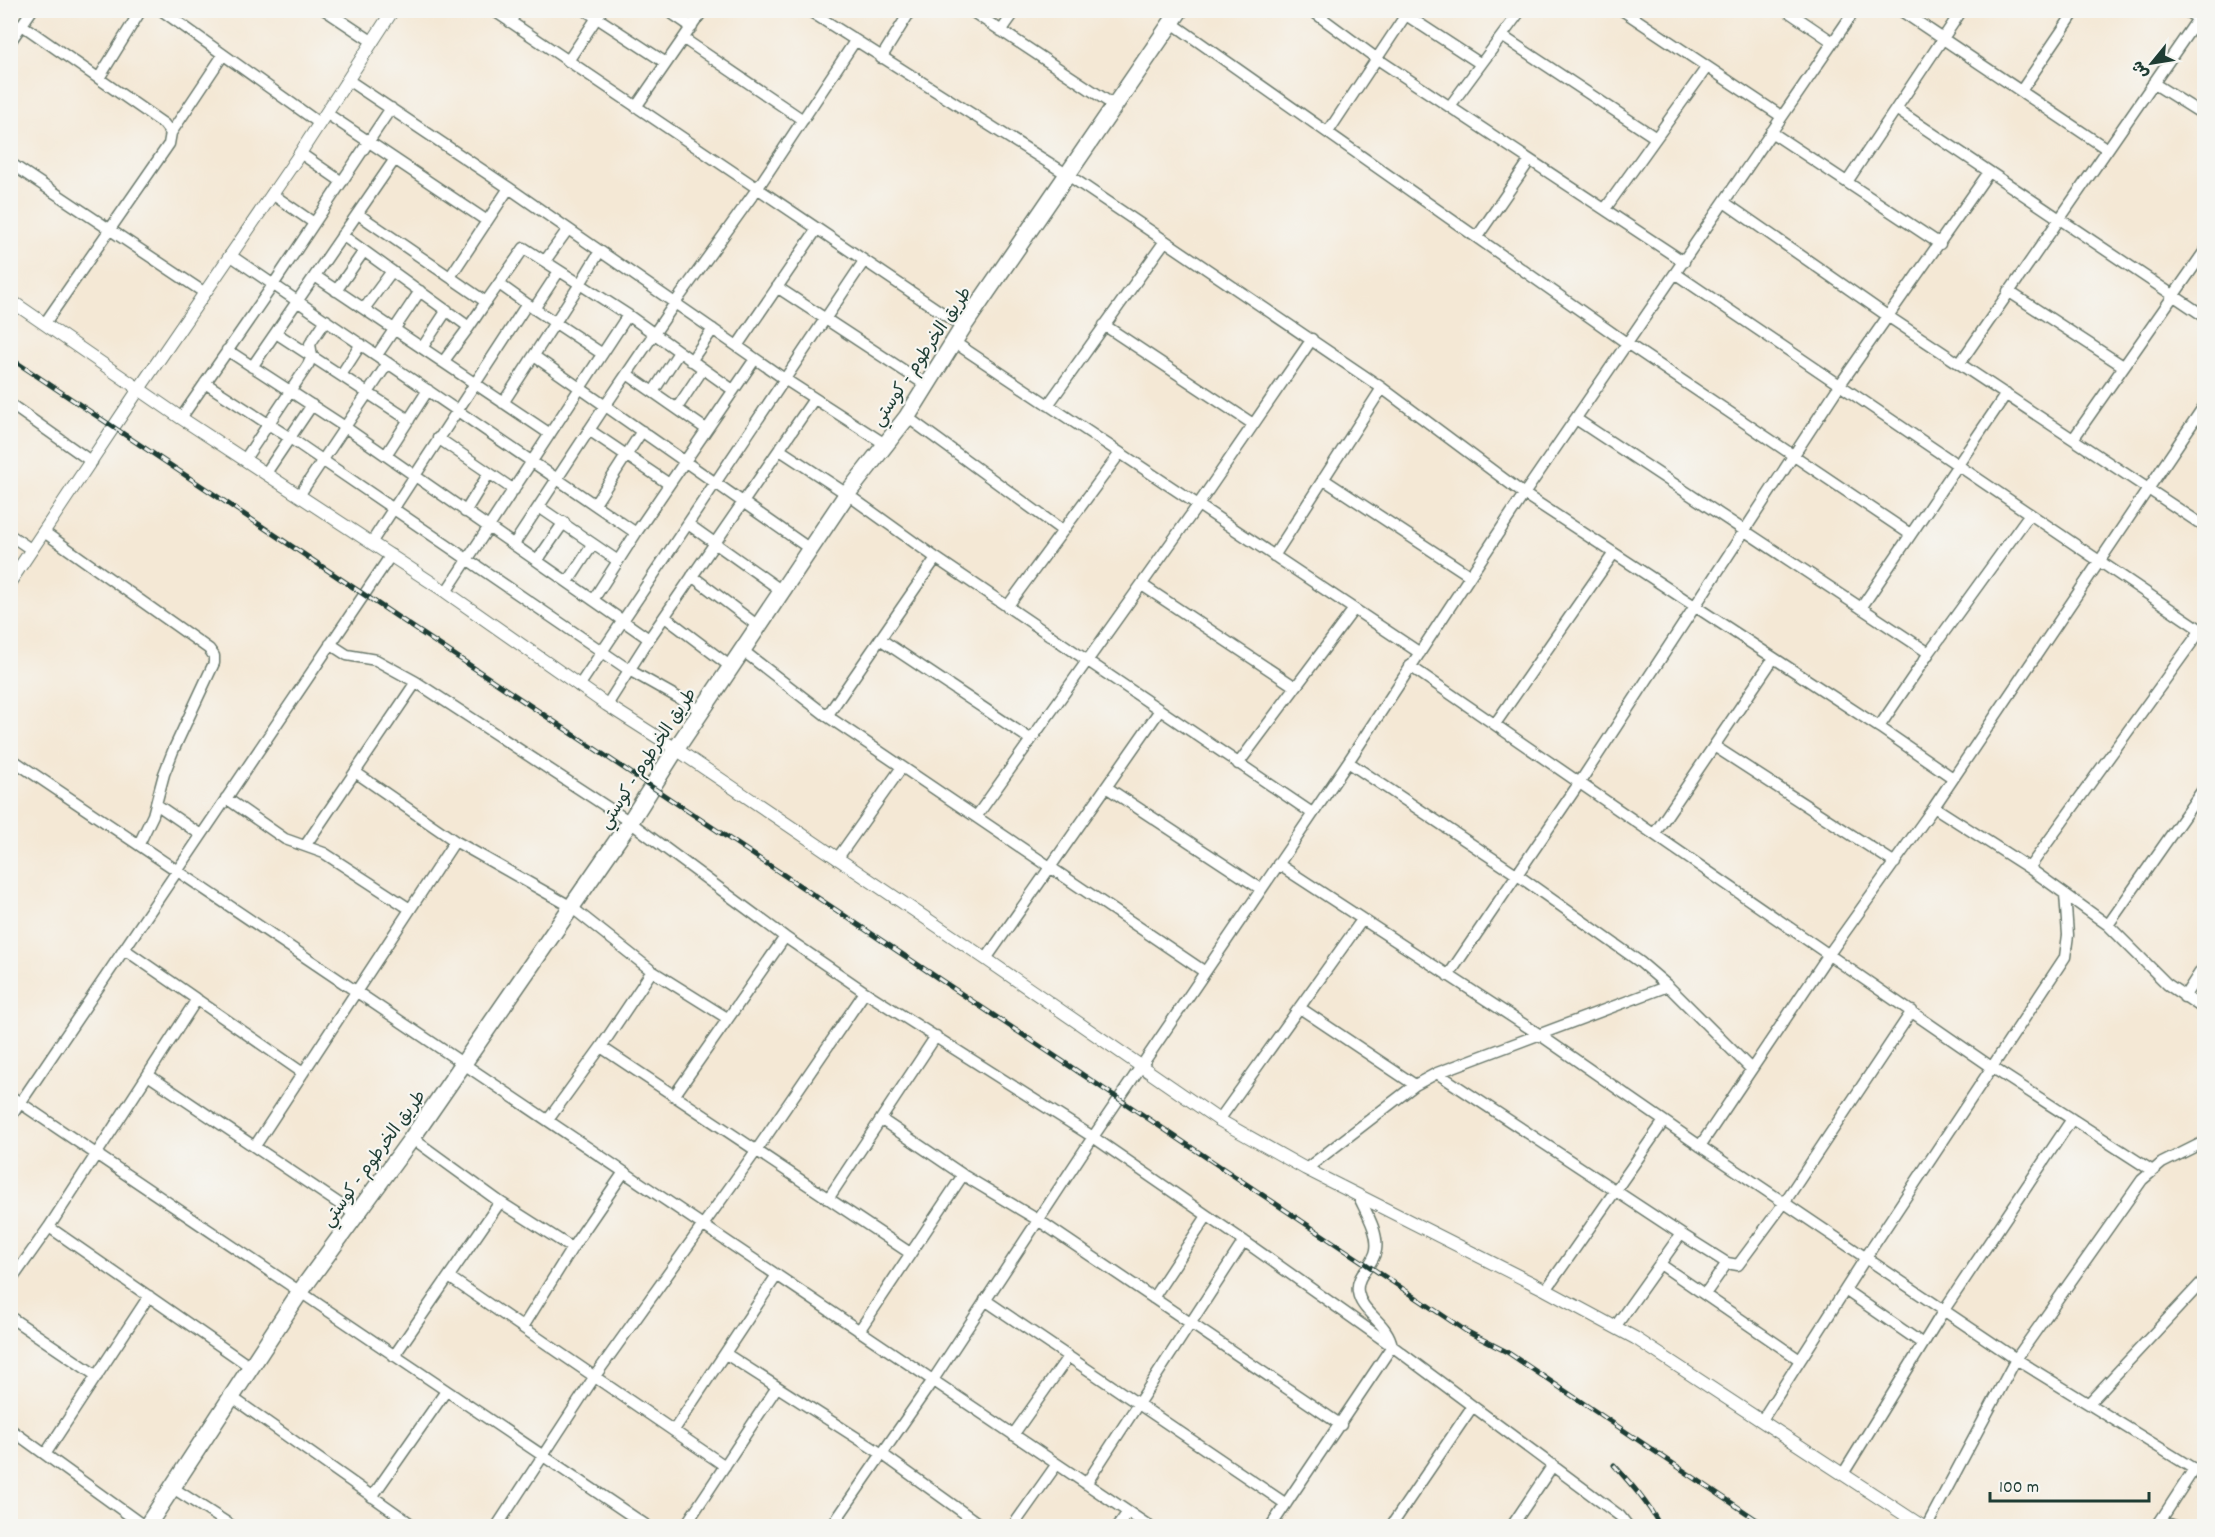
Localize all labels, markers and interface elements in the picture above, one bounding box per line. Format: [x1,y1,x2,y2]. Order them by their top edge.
north arrow [2122,33,2182,93]
text: ش [2127,56,2156,83]
street label: طريق الخرطوم - كوستي [867,283,980,433]
street label: طريق الخرطوم - كوستي [594,684,705,835]
street label: طريق الخرطوم - كوستي [317,1086,434,1234]
scale bar [1990,1465,2149,1503]
text: 100 m [1999,1476,2039,1501]

